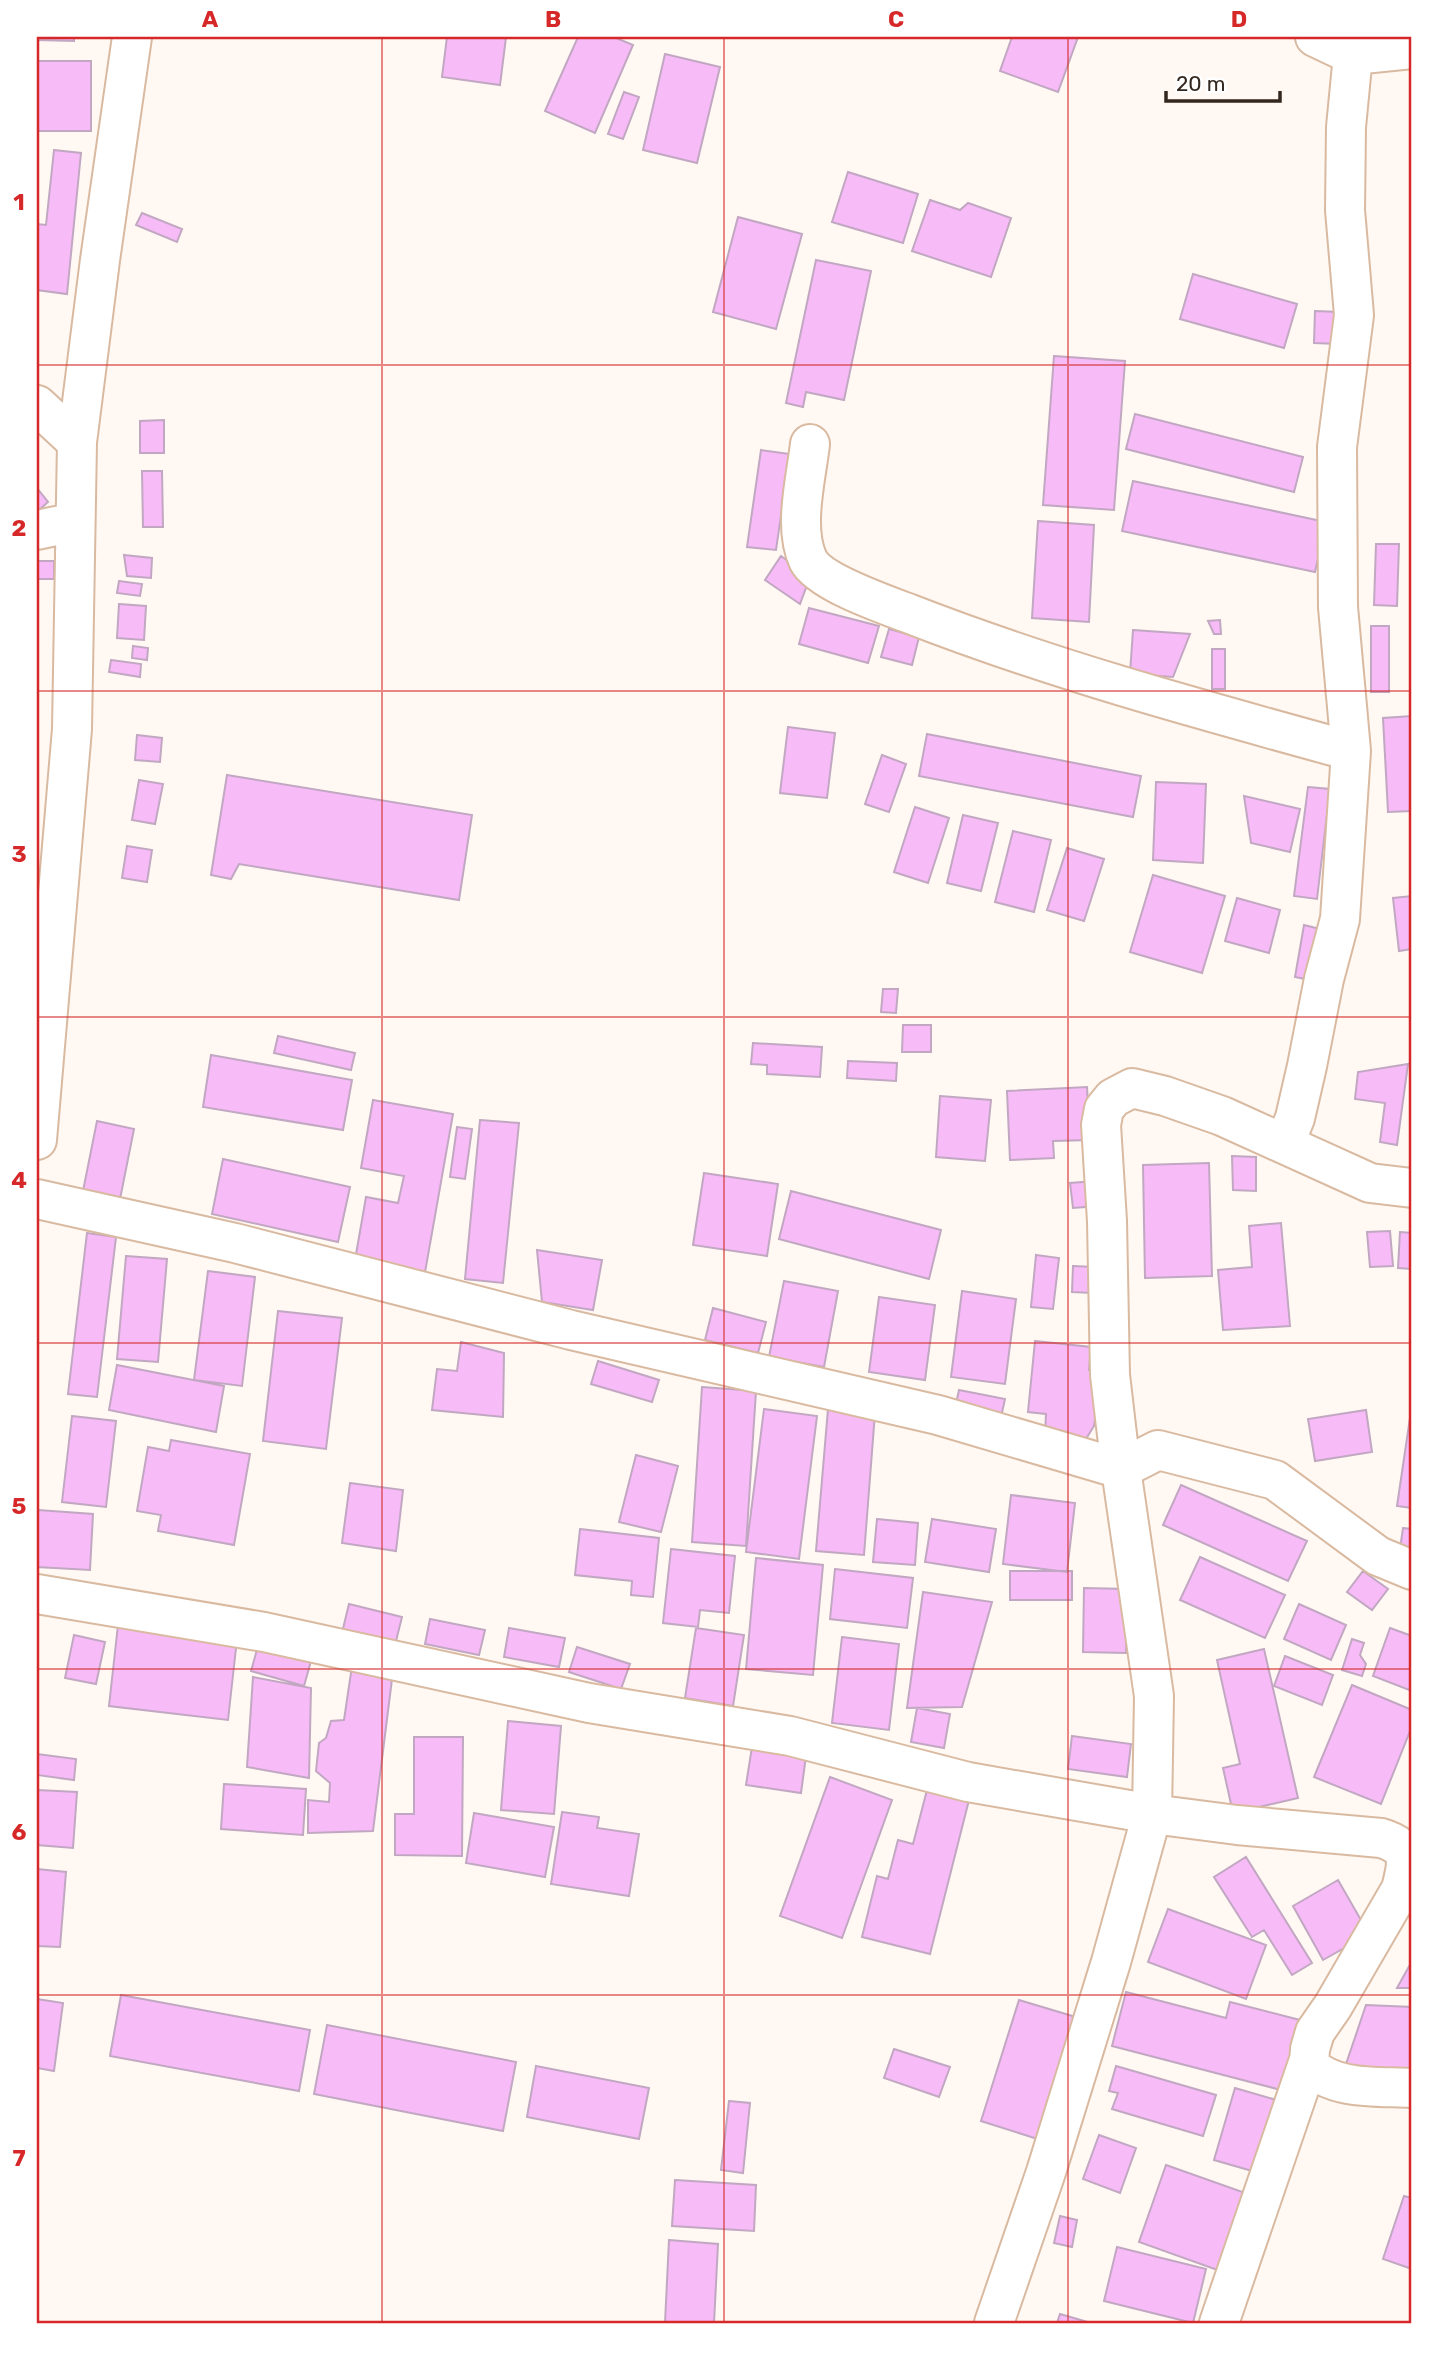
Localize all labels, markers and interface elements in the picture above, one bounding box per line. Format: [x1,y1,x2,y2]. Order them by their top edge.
text: A [202,5,219,33]
text: B [545,5,561,33]
text: C [888,5,904,33]
text: D [1231,5,1247,33]
scale bar [1166,60,1279,104]
text: 20 m [1176,71,1225,96]
text: 1 [13,188,25,216]
text: 2 [12,514,26,542]
text: 3 [11,840,27,868]
text: 4 [11,1166,27,1194]
text: 5 [12,1492,27,1520]
text: 6 [12,1818,27,1846]
text: 7 [12,2144,26,2172]

